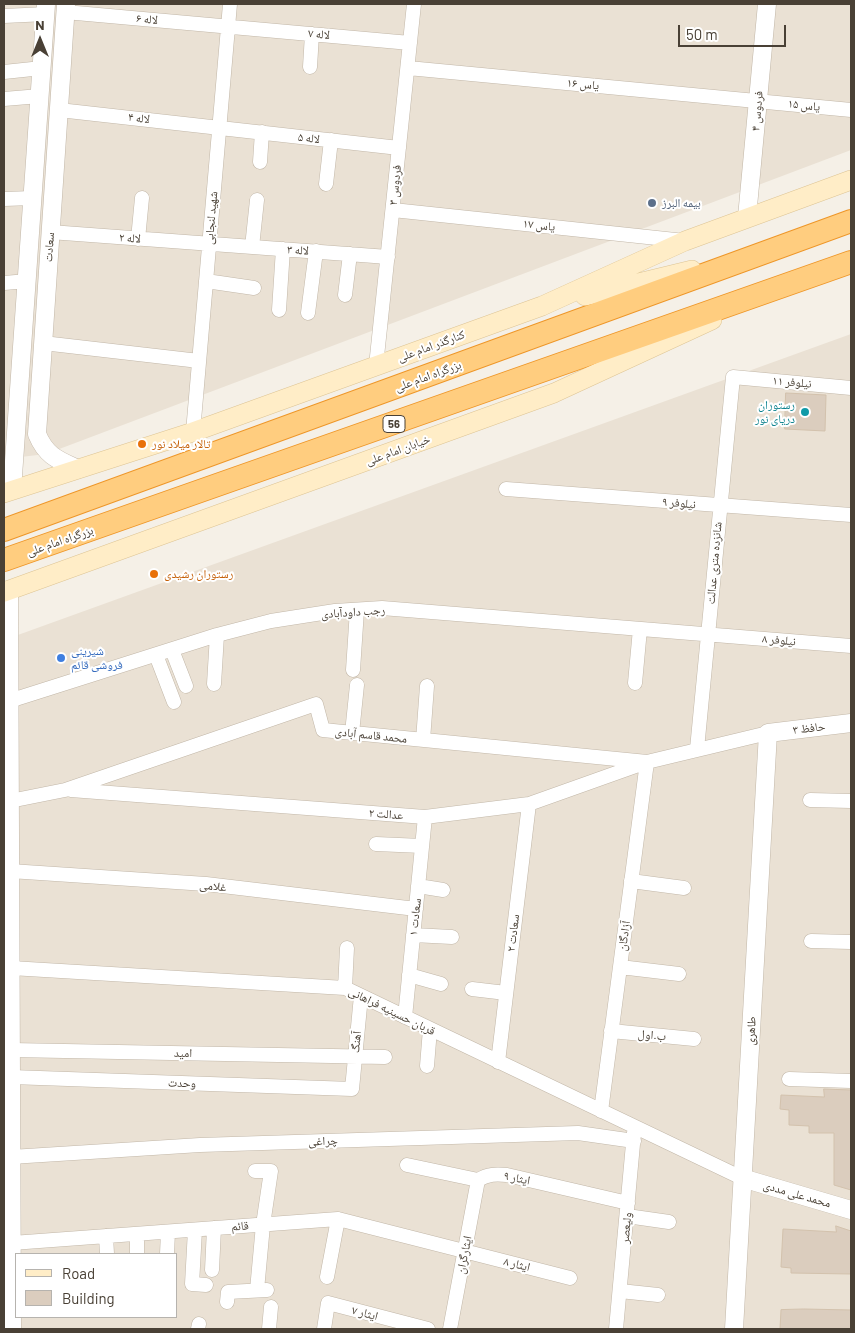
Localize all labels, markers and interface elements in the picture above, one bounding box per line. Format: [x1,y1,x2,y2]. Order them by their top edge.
street label: لاله ۶ [135,11,159,27]
north arrow [15,15,65,65]
scale bar [680,15,788,47]
text: N [35,16,45,33]
text: 50 m [686,25,718,43]
street label: لاله ۷ [307,26,331,42]
street label: یاس ۱۶ [566,75,600,93]
street label: فردوس ۴ [748,90,766,132]
street label: یاس ۱۵ [787,96,821,114]
street label: لاله ۴ [127,110,151,126]
street label: لاله ۵ [297,130,321,146]
street label: فردوس ۳ [386,164,404,206]
street label: شهید لنجابی [201,191,221,245]
place label: بیمه البرز [662,196,701,210]
marker: بیمه البرز [646,197,658,209]
street label: یاس ۱۷ [522,216,556,234]
street label: لاله ۲ [119,230,141,246]
street label: سعادت [41,231,57,263]
street label: لاله ۳ [287,242,309,258]
street label: کنارگذر امام علی [395,327,467,365]
street label: بزرگراه امام علی [393,357,463,395]
street label: نیلوفر ۱۱ [772,373,812,391]
place label: رستوران دریای نور [755,398,795,426]
marker: رستوران دریای نور [799,406,811,418]
road number: 56 [383,416,405,432]
street label: خیابان امام علی [364,432,432,468]
place label: تالار میلاد نور [152,437,210,451]
marker: تالار میلاد نور [136,438,148,450]
street label: نیلوفر ۹ [662,494,696,512]
street label: شانزده متری عدالت [703,521,725,605]
street label: بزرگراه امام علی [25,523,95,559]
place label: رستوران رشیدی [164,567,233,581]
marker: رستوران رشیدی [148,568,160,580]
street label: رجب داودآبادی [320,603,386,621]
street label: نیلوفر ۸ [762,631,796,649]
place label: شیرینی فروشی قائم [71,644,123,672]
marker: شیرینی فروشی قائم [55,652,67,664]
street label: حافظ ۳ [792,719,826,737]
street label: محمد قاسم آبادی [334,724,408,746]
street label: عدالت ۲ [368,806,404,822]
street label: غلامی [199,877,227,895]
street label: سعادت ۱ [406,897,424,937]
street label: سعادت ۲ [504,913,522,953]
street label: آزادگان [615,920,633,952]
street label: قربان حسینیه فراهانی [346,984,438,1038]
street label: طاهری [743,1016,759,1046]
street label: ب.اول [637,1027,667,1043]
street label: آهنگ [348,1031,364,1053]
street label: امید [174,1046,192,1060]
street label: وحدت [168,1075,196,1091]
street label: چراغی [308,1133,338,1149]
street label: ایثار ۹ [502,1168,532,1188]
street label: محمد علی مددی [762,1177,832,1211]
street label: ولیعصر [617,1212,635,1244]
street label: قائم [231,1218,249,1234]
street label: ایثارگران [453,1235,475,1275]
legend [15,1253,178,1318]
street label: ایثار ۸ [502,1254,532,1274]
text: Road [62,1264,95,1282]
text: Building [62,1289,115,1307]
street label: ایثار ۷ [350,1303,380,1323]

